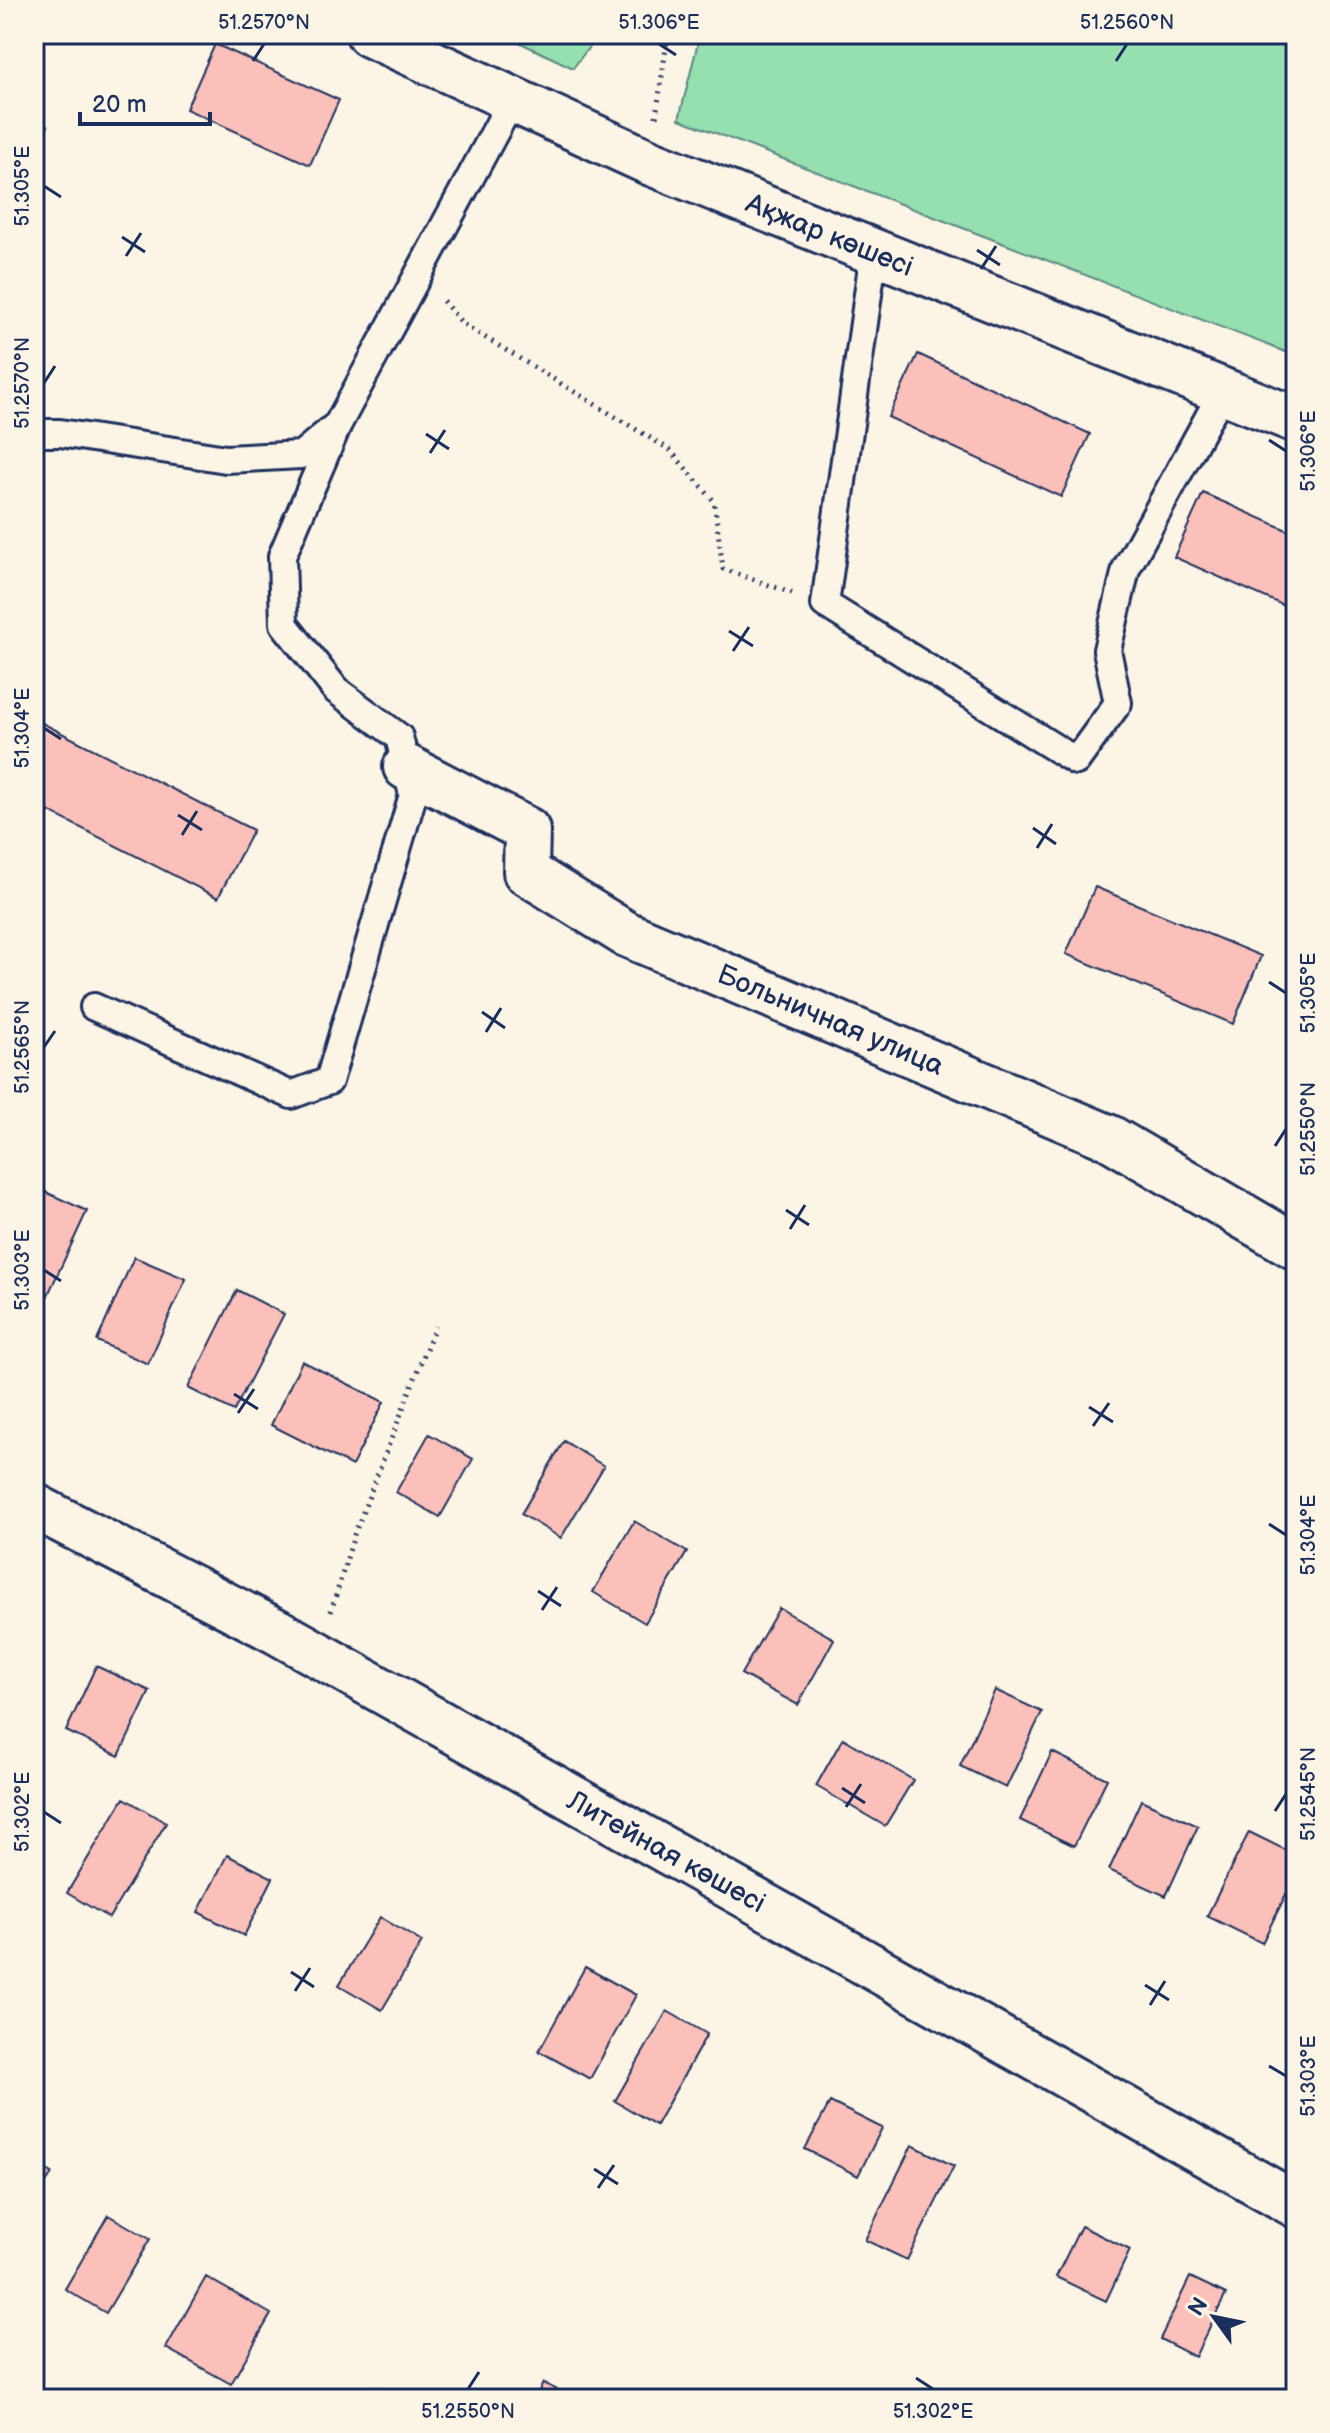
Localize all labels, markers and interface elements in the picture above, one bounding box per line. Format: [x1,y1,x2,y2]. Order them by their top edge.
text: 51.2570°N [218,11,310,35]
text: 51.306°E [618,11,700,35]
text: 51.2560°N [1080,11,1174,35]
scale bar [80,76,210,126]
text: 20 m [92,90,147,119]
text: 51.305°E [11,146,35,226]
street label: Ақжар көшесі [740,186,918,284]
text: 51.2570°N [11,337,35,429]
text: 51.306°E [1297,410,1321,492]
text: 51.304°E [11,688,35,768]
text: 51.305°E [1297,953,1321,1033]
street label: Больничная улица [712,958,949,1083]
text: 51.2565°N [11,1000,35,1094]
text: 51.2550°N [1297,1082,1321,1176]
text: 51.303°E [11,1229,35,1311]
text: 51.304°E [1297,1495,1321,1575]
text: 51.2545°N [1297,1747,1321,1841]
text: 51.302°E [11,1772,35,1852]
street label: Литейная көшесі [561,1784,771,1920]
text: 51.303°E [1297,2035,1321,2117]
north arrow [1174,2277,1254,2357]
text: N [1183,2293,1214,2321]
text: 51.2550°N [421,2400,515,2424]
text: 51.302°E [893,2400,973,2424]

